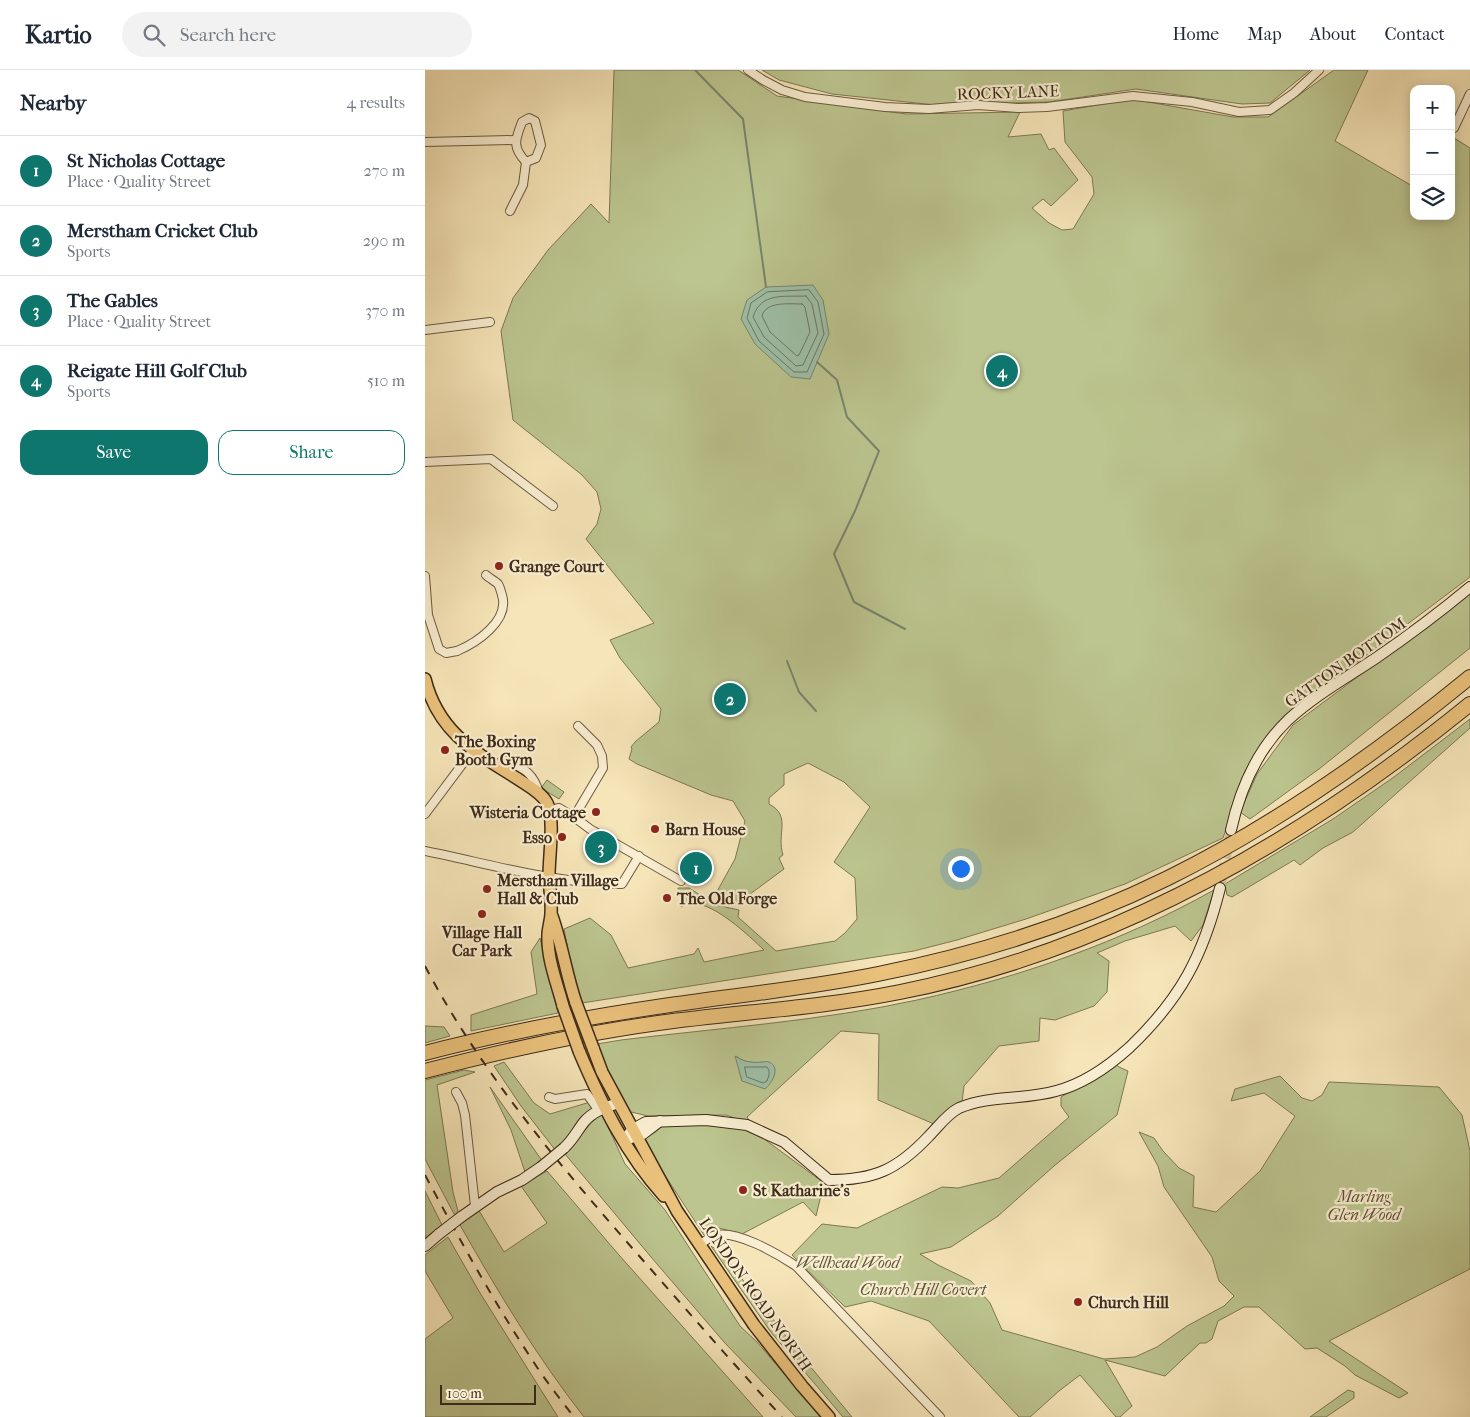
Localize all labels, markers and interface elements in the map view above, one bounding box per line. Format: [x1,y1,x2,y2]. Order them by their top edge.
search box [122,12,472,57]
text: Kartio [25,21,92,49]
icon: search [140,21,168,49]
text: Search here [180,24,276,46]
text: Home [1172,24,1219,45]
text: Map [1247,24,1282,45]
text: About [1310,24,1356,45]
text: Contact [1384,24,1445,45]
street label: ROCKY LANE [957,81,1060,104]
map controls [1410,85,1455,220]
button: + [1410,85,1455,130]
text: Nearby [20,91,86,115]
text: 4 results [347,93,405,112]
button: − [1410,130,1455,175]
text: St Nicholas Cottage [67,150,225,172]
text: 1 [33,161,39,180]
text: 270 m [364,161,405,180]
text: Place · Quality Street [67,172,211,191]
button: layers [1410,175,1455,220]
text: Merstham Cricket Club [67,220,258,242]
text: 2 [32,231,40,250]
text: 290 m [363,231,405,250]
text: Sports [67,242,110,261]
text: The Gables [67,290,158,312]
text: 3 [33,301,39,320]
text: 370 m [365,301,405,320]
text: Place · Quality Street [67,312,211,331]
pin: 4 [986,352,1018,390]
text: Reigate Hill Golf Club [67,360,247,382]
text: 4 [31,371,41,390]
text: 510 m [367,371,405,390]
text: Sports [67,382,110,401]
button: Save [20,430,208,475]
button: Share [218,430,405,475]
place label: Grange Court [509,557,604,577]
marker: Grange Court [493,560,505,572]
street label: GATTON BOTTOM [1281,613,1410,711]
pin: 2 [714,680,746,718]
place label: The Boxing Booth Gym [454,732,536,770]
marker: The Boxing Booth Gym [439,744,451,756]
place label: Wisteria Cottage [469,803,586,823]
marker: Wisteria Cottage [590,806,602,818]
place label: Barn House [665,820,746,839]
marker: Barn House [649,823,661,835]
place label: Esso [522,828,552,847]
pin: 3 [585,828,617,866]
marker: Esso [556,831,568,843]
pin: 1 [680,849,712,887]
your location [948,856,974,882]
place label: Merstham Village Hall & Club [496,871,619,908]
marker: Merstham Village Hall & Club [481,883,493,895]
place label: The Old Forge [676,889,777,909]
marker: The Old Forge [661,892,673,904]
marker: Village Hall Car Park [476,908,488,920]
place label: Village Hall Car Park [441,923,523,960]
place label: St Katharine's [753,1181,850,1200]
marker: St Katharine's [737,1184,749,1196]
park label: Marling Glen Wood [1328,1187,1402,1224]
street label: LONDON ROAD NORTH [695,1214,816,1375]
park label: Wellhead Wood [796,1253,902,1272]
park label: Church Hill Covert [860,1280,987,1299]
place label: Church Hill [1088,1293,1170,1312]
marker: Church Hill [1072,1296,1084,1308]
scale bar [440,1382,536,1405]
text: 100 m [447,1385,482,1402]

